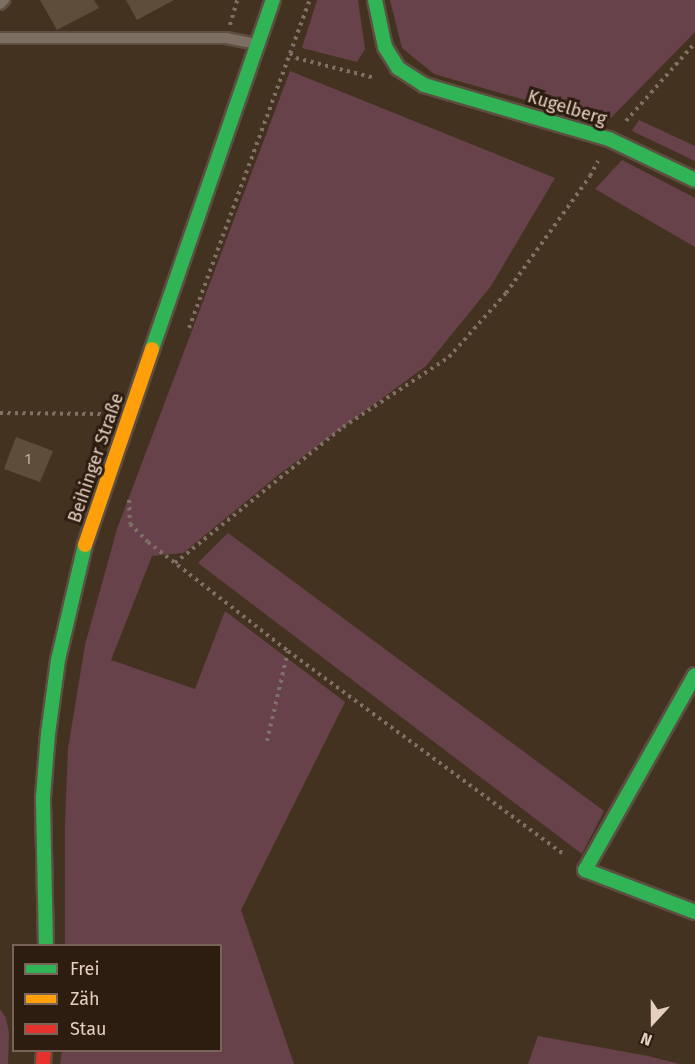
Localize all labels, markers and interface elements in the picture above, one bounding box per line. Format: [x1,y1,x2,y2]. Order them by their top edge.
street label: Kugelberg [525,86,609,130]
street label: Beihinger Straße [64,390,128,526]
house number: 1 [25,451,31,469]
legend [12,944,222,1052]
text: Frei [70,958,100,980]
text: Zäh [70,988,99,1010]
north arrow [623,992,683,1052]
text: Stau [70,1018,106,1040]
text: N [638,1029,655,1050]

